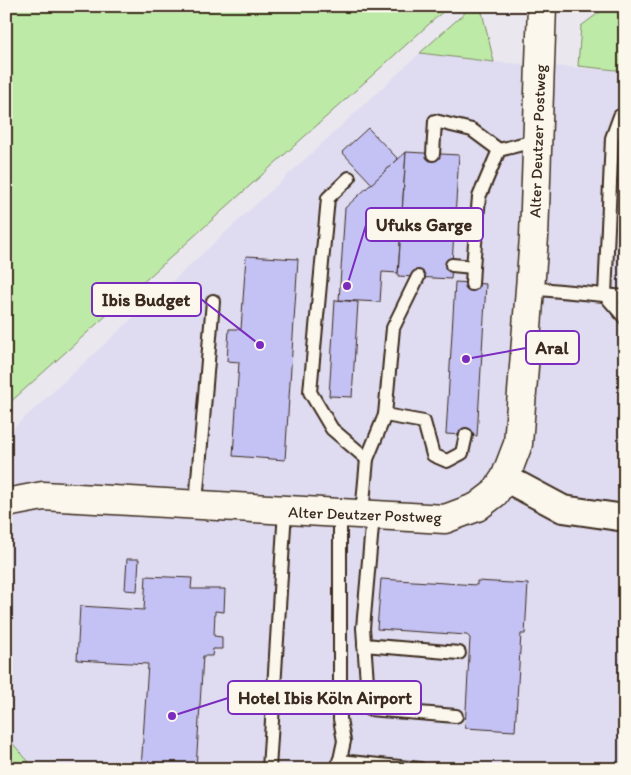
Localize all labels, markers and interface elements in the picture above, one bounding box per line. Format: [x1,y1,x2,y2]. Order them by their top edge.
street label: Alter Deutzer Postweg [525,63,550,218]
callout: Ufuks Garge [366,208,483,241]
text: Ufuks Garge [376,214,472,236]
callout: Ibis Budget [92,283,201,316]
text: Ibis Budget [102,289,191,311]
callout: Aral [526,331,579,364]
text: Aral [534,337,569,359]
street label: Alter Deutzer Postweg [288,502,443,527]
callout: Hotel Ibis Köln Airport [228,681,421,714]
text: Hotel Ibis Köln Airport [238,687,412,709]

